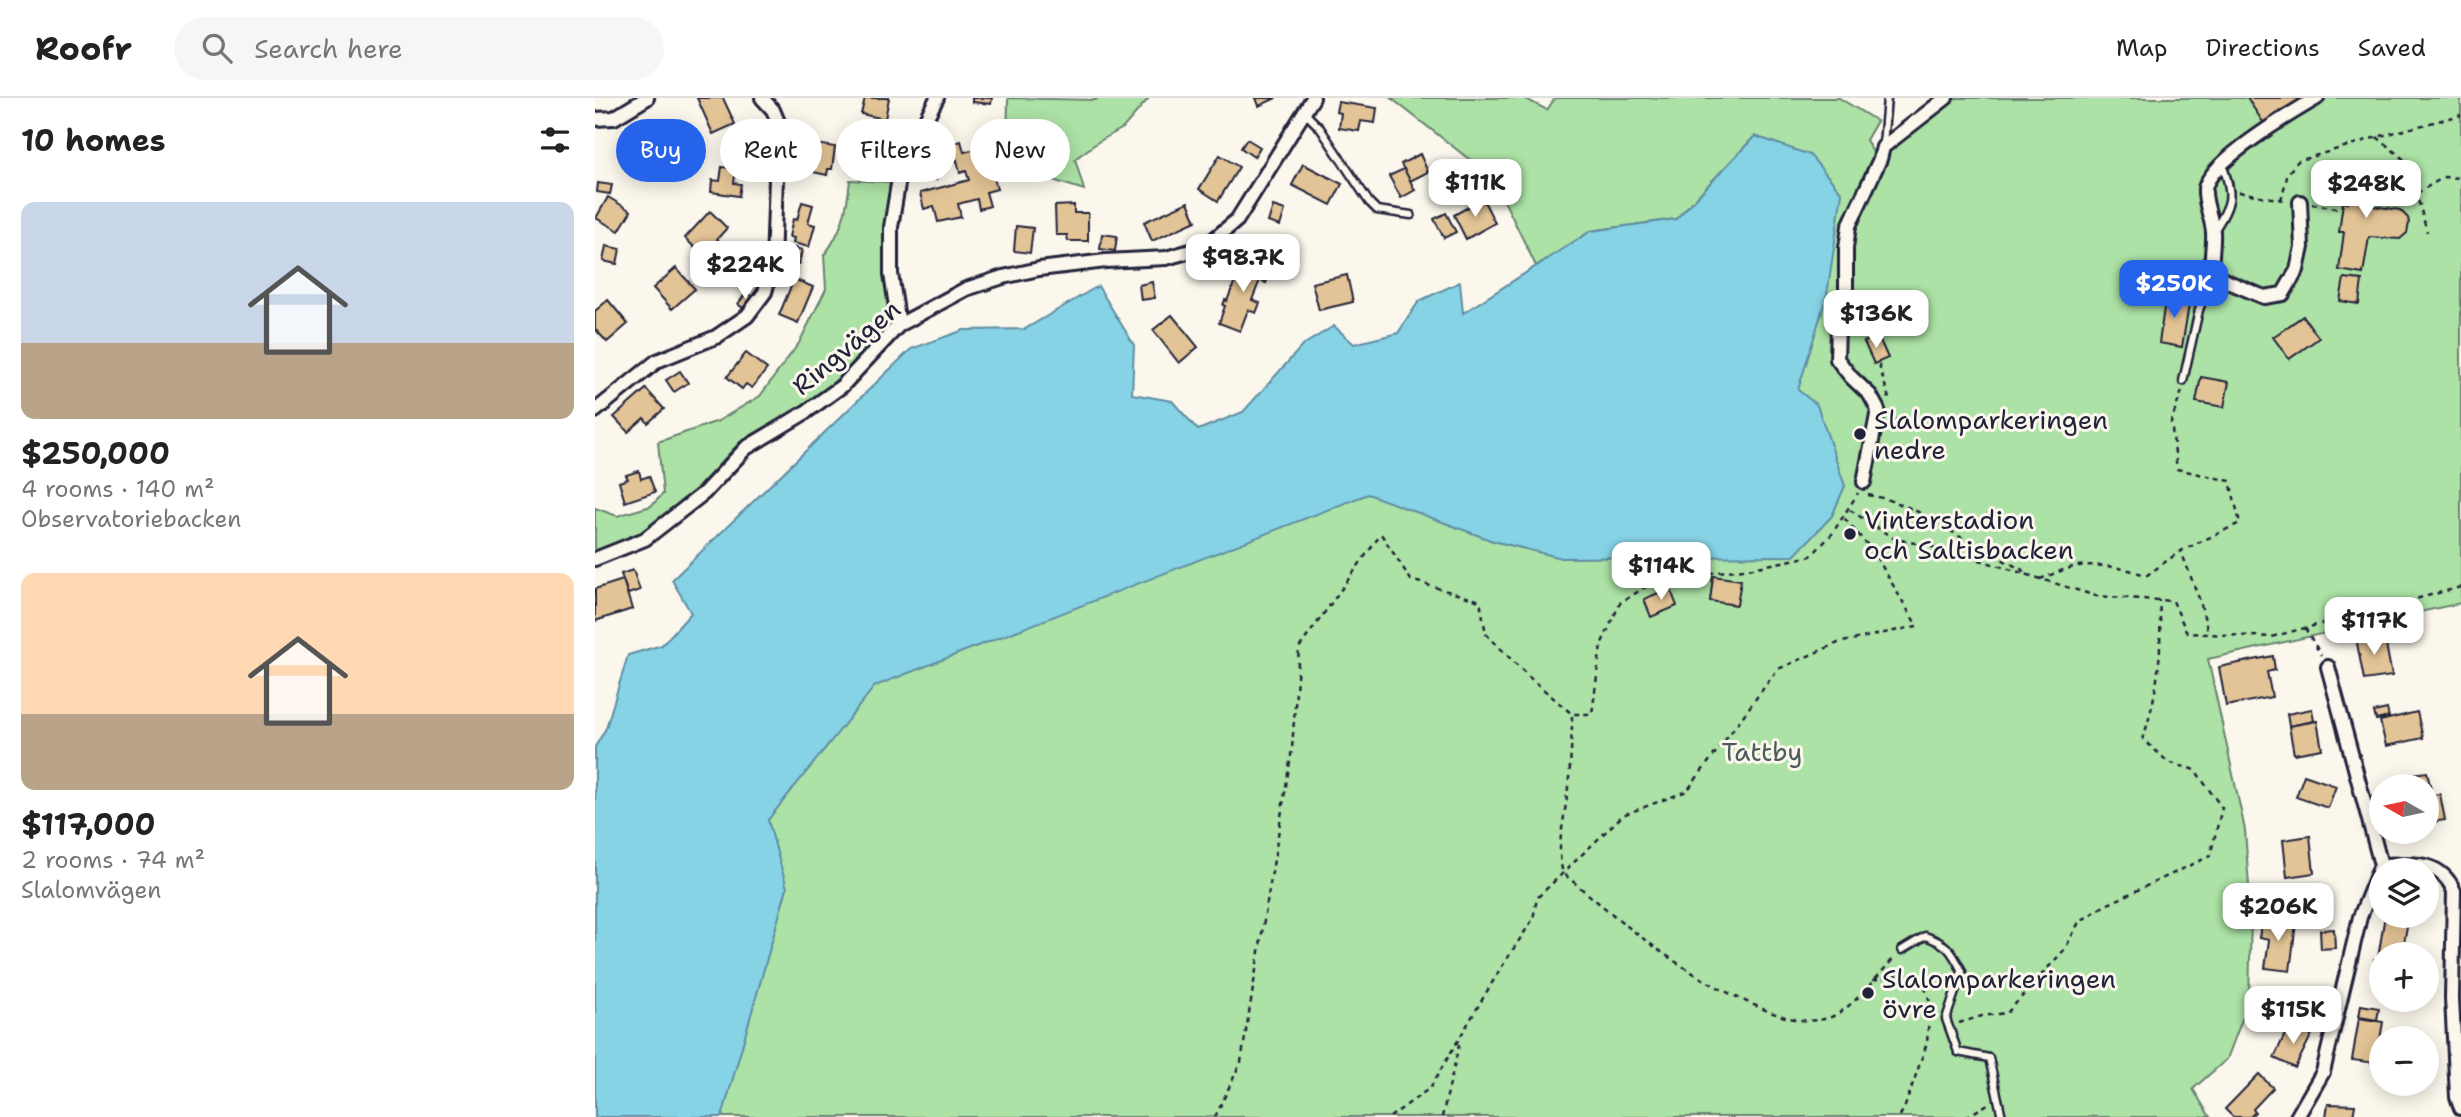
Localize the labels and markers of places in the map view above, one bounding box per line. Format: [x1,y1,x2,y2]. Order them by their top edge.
pin: $111K [1426,159,1524,219]
pin: $248K [2317,160,2415,220]
pin: $98.7K [1186,234,1300,294]
pin: $224K [696,242,794,301]
pin: $250K [2125,260,2223,320]
pin: $136K [1827,290,1925,350]
place label: Slalomparkeringen nedre [1874,402,2108,467]
marker: Slalomparkeringen nedre [1852,426,1868,442]
place label: Vinterstadion och Saltisbacken [1864,502,2074,567]
marker: Vinterstadion och Saltisbacken [1842,526,1858,542]
pin: $114K [1612,542,1710,602]
pin: $117K [2325,598,2423,657]
pin: $206K [2229,884,2327,943]
place label: Slalomparkeringen övre [1882,961,2116,1026]
marker: Slalomparkeringen övre [1860,985,1876,1001]
pin: $115K [2244,986,2342,1046]

